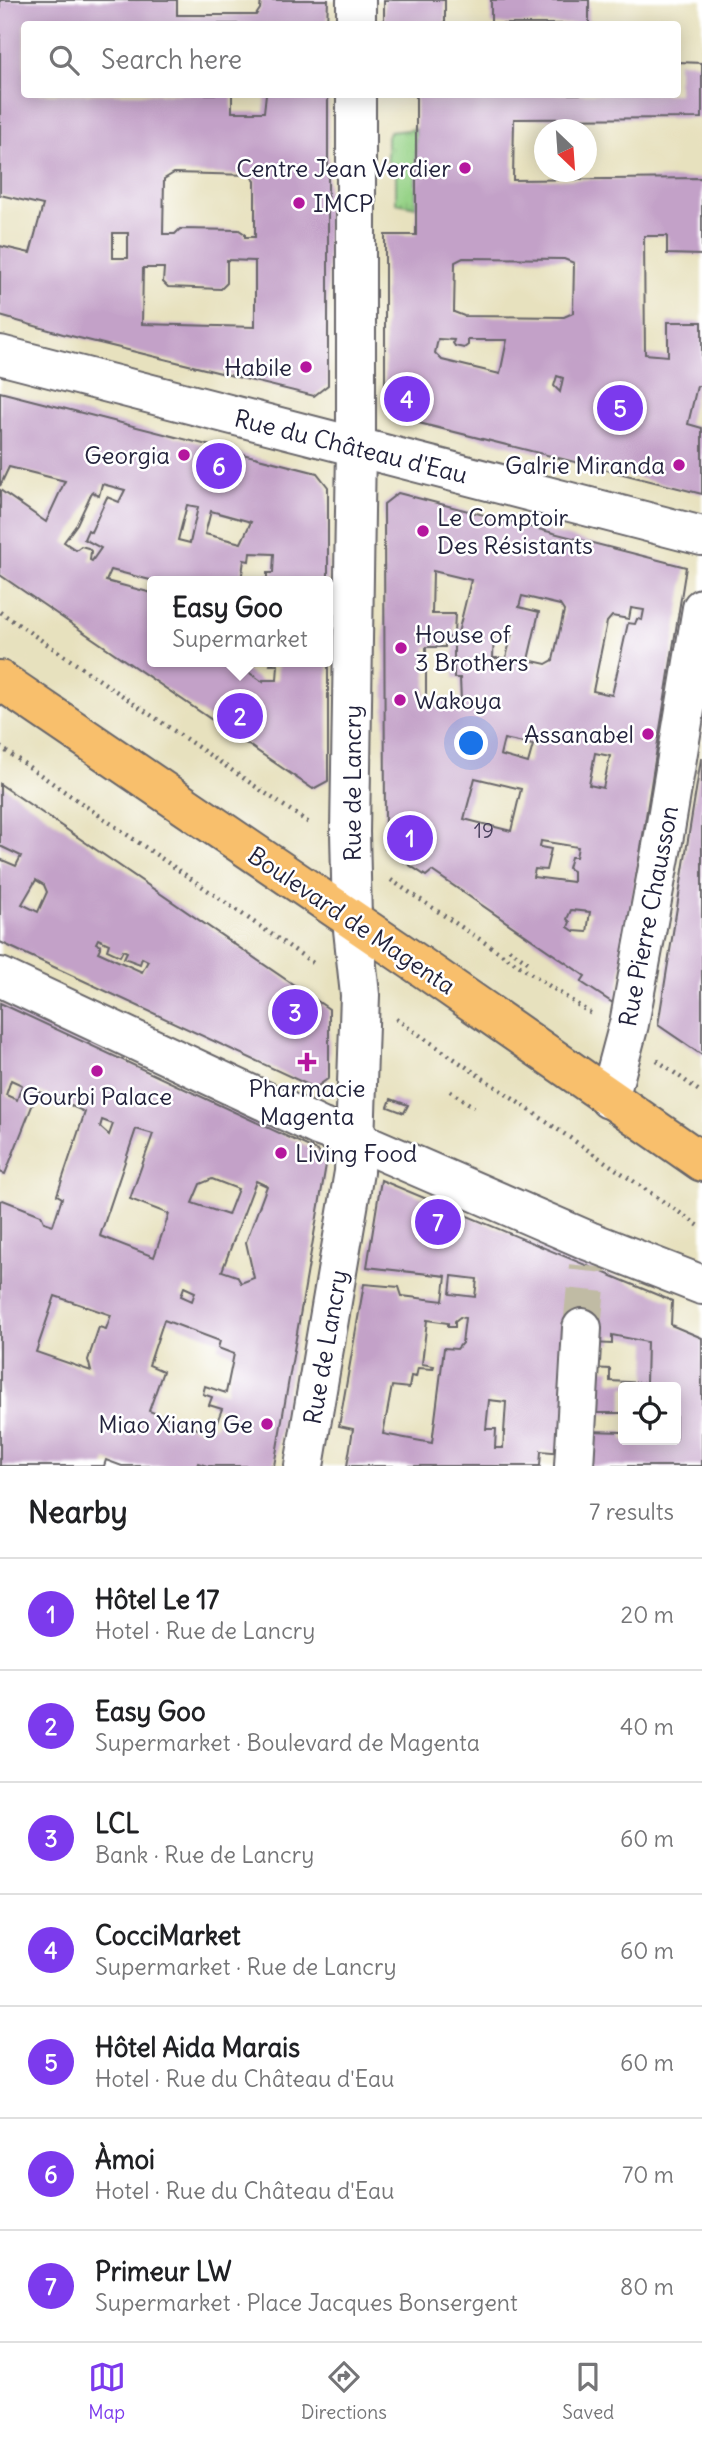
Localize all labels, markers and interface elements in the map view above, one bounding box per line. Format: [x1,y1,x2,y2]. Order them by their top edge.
search box [21,21,681,98]
icon: search [45,41,83,79]
text: Search here [101,43,242,76]
north arrow [534,119,597,182]
place label: Centre Jean Verdier [236,153,451,183]
marker: Centre Jean Verdier [457,160,473,176]
place label: IMCP [313,188,373,218]
marker: IMCP [291,195,307,211]
place label: Habile [224,352,292,382]
marker: Habile [298,359,314,375]
pin: 4 [384,373,430,425]
pin: 5 [597,382,643,434]
street label: Rue du Château d'Eau [231,403,471,489]
place label: Georgia [84,440,170,470]
pin: 6 [196,440,242,492]
marker: Georgia [176,447,192,463]
place label: Galrie Miranda [505,450,665,480]
marker: Galrie Miranda [671,457,687,473]
place label: Le Comptoir Des Résistants [437,502,593,560]
marker: Le Comptoir Des Résistants [415,523,431,539]
popup [147,576,333,667]
text: Easy Goo [172,591,283,624]
place label: House of 3 Brothers [415,619,529,677]
text: Supermarket [172,624,308,653]
marker: House of 3 Brothers [393,640,409,656]
place label: Wakoya [414,685,502,715]
pin: 2 [217,690,263,742]
marker: Wakoya [392,692,408,708]
street label: Rue de Lancry [337,705,367,861]
place label: Assanabel [524,719,634,749]
your location [454,726,488,760]
marker: Assanabel [640,726,656,742]
street label: Rue Pierre Chausson [612,803,684,1029]
pin: 1 [387,812,433,864]
house number: 19 [474,817,494,844]
street label: Boulevard de Magenta [243,839,461,1001]
pin: 3 [272,986,318,1038]
marker: Pharmacie Magenta [299,1054,315,1070]
marker: Gourbi Palace [89,1063,105,1079]
place label: Pharmacie Magenta [249,1073,365,1131]
place label: Gourbi Palace [22,1081,172,1111]
place label: Living Food [295,1138,417,1168]
marker: Living Food [273,1145,289,1161]
pin: 7 [415,1196,461,1248]
street label: Rue de Lancry [297,1267,353,1427]
map controls [618,1382,681,1445]
button: locate [618,1382,681,1445]
place label: Miao Xiang Ge [98,1409,253,1439]
marker: Miao Xiang Ge [259,1416,275,1432]
text: Nearby [28,1493,128,1531]
text: 7 results [589,1497,674,1526]
text: Hôtel Le 17 [95,1583,219,1616]
text: 1 [46,1600,56,1629]
text: 20 m [621,1600,674,1629]
text: Hotel · Rue de Lancry [95,1616,315,1645]
text: Easy Goo [95,1695,206,1728]
text: 2 [45,1712,57,1741]
text: 40 m [620,1712,674,1741]
text: Supermarket · Boulevard de Magenta [95,1728,480,1757]
text: LCL [95,1807,139,1840]
text: 3 [44,1824,58,1853]
text: 60 m [620,1824,674,1853]
text: Bank · Rue de Lancry [95,1840,314,1869]
text: CocciMarket [95,1919,241,1952]
text: 4 [44,1936,58,1965]
text: 60 m [620,1936,674,1965]
text: Supermarket · Rue de Lancry [95,1952,396,1981]
text: Hôtel Aida Marais [95,2031,300,2064]
text: 5 [44,2048,58,2077]
text: 60 m [620,2048,674,2077]
text: Hotel · Rue du Château d'Eau [95,2064,394,2093]
text: Àmoi [95,2143,155,2176]
text: 6 [44,2160,58,2189]
text: 70 m [622,2160,674,2189]
text: Hotel · Rue du Château d'Eau [95,2176,394,2205]
text: Primeur LW [95,2255,232,2288]
text: 7 [45,2272,57,2301]
text: 80 m [620,2272,674,2301]
text: Supermarket · Place Jacques Bonsergent [95,2288,518,2317]
tab: Map [88,2358,126,2424]
tab: Directions [301,2358,387,2424]
tab: Saved [562,2358,614,2424]

